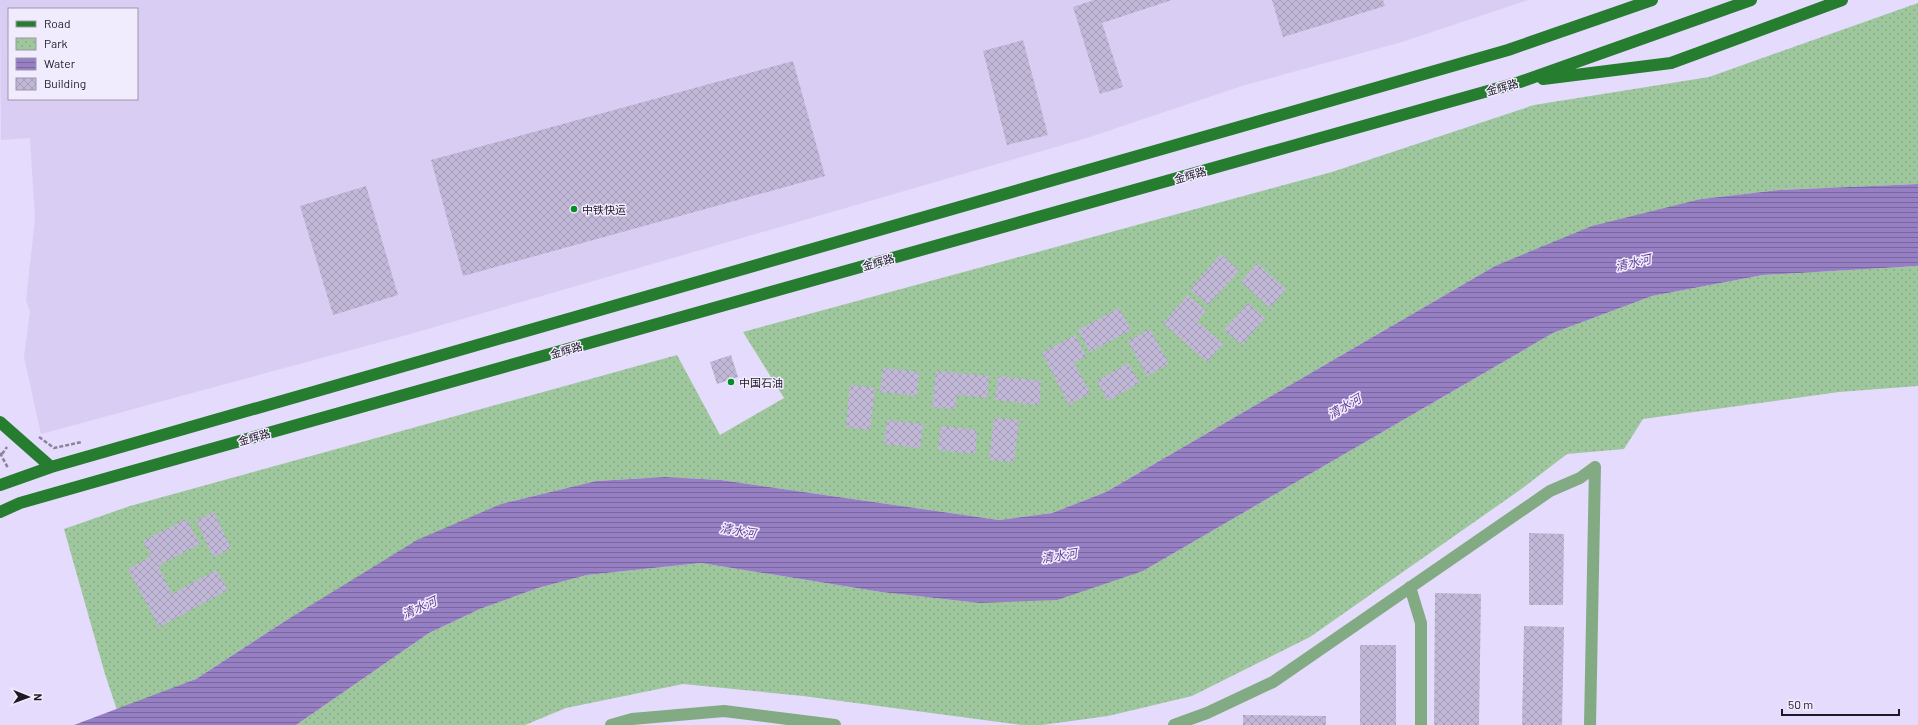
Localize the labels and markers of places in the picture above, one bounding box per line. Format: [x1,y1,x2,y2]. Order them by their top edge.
place label: 中铁快运 [582,203,626,216]
marker: 中铁快运 [569,204,579,214]
place label: 中国石油 [739,376,783,389]
marker: 中国石油 [726,377,736,387]

